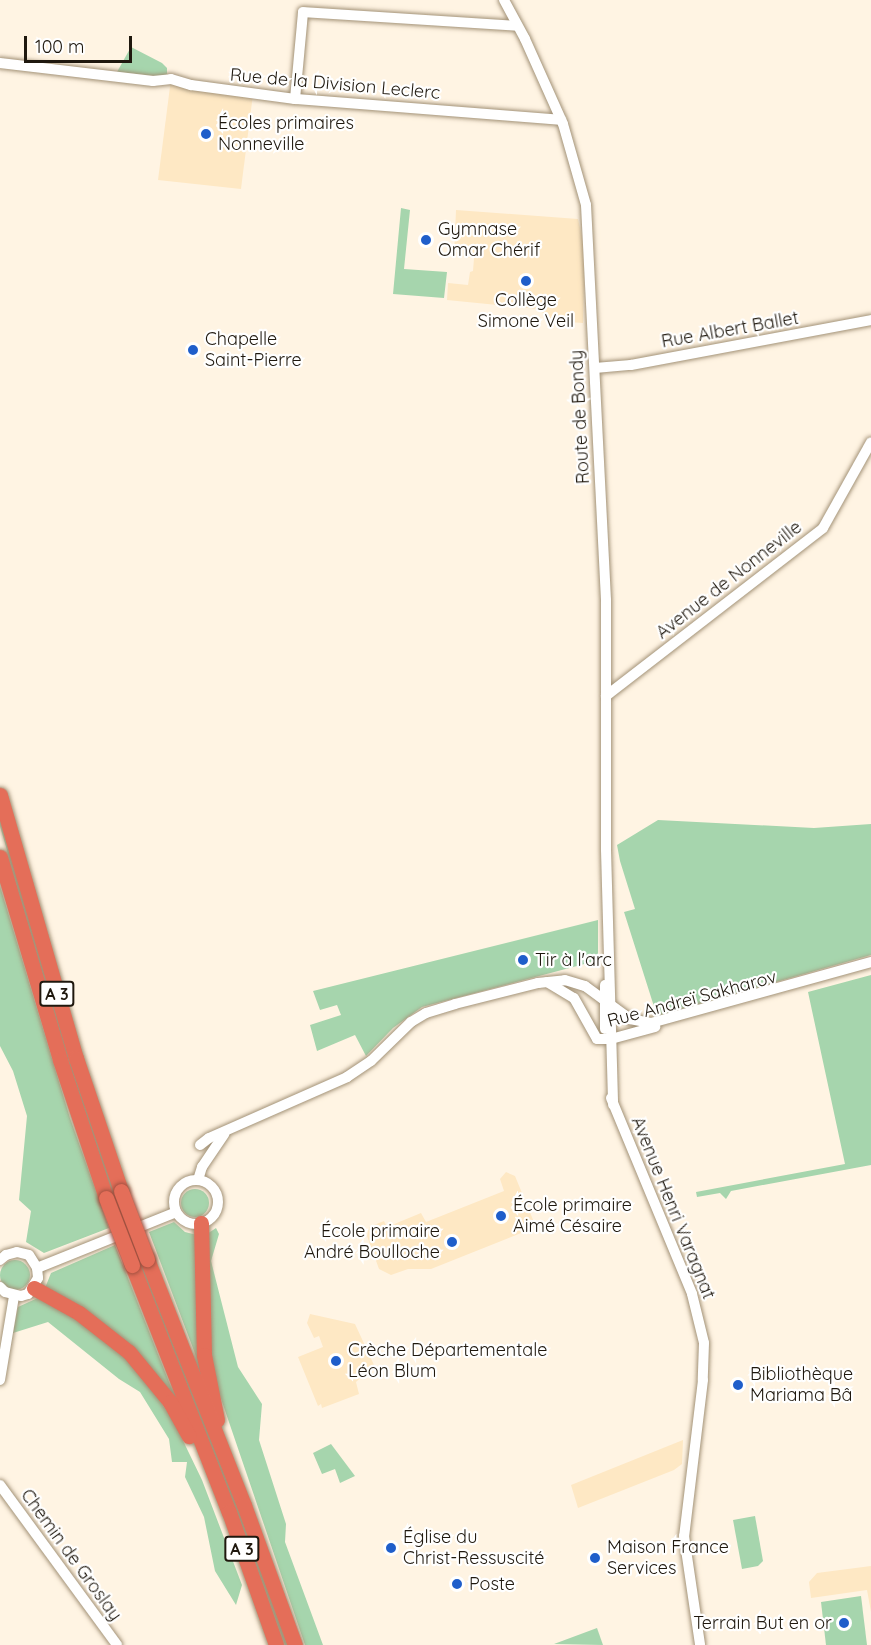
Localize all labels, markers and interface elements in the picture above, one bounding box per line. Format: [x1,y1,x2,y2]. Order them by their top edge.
scale bar [27,24,135,62]
text: 100 m [35,35,84,58]
street label: Rue de la Division Leclerc [229,64,441,104]
place label: Écoles primaires Nonneville [218,113,354,156]
marker: Écoles primaires Nonneville [199,127,213,141]
place label: Gymnase Omar Chérif [438,219,540,262]
marker: Gymnase Omar Chérif [419,233,433,247]
marker: Collège Simone Veil [519,274,533,288]
place label: Collège Simone Veil [478,290,574,332]
street label: Rue Albert Ballet [660,307,800,353]
place label: Chapelle Saint-Pierre [205,329,302,372]
marker: Chapelle Saint-Pierre [186,343,200,357]
street label: Route de Bondy [566,349,594,485]
street label: Avenue de Nonneville [652,516,806,644]
place label: Tir à l'arc [535,949,612,971]
marker: Tir à l'arc [516,953,530,967]
street label: Rue Andreï Sakharov [605,966,779,1032]
road number: A 3 [39,981,75,1007]
street label: Avenue Henri Varagnat [627,1114,719,1302]
place label: École primaire Aimé Césaire [513,1195,632,1238]
marker: École primaire Aimé Césaire [494,1209,508,1223]
place label: École primaire André Boulloche [304,1221,440,1264]
marker: École primaire André Boulloche [445,1235,459,1249]
place label: Crèche Départementale Léon Blum [348,1340,547,1382]
marker: Crèche Départementale Léon Blum [329,1354,343,1368]
place label: Bibliothèque Mariama Bâ [750,1364,853,1406]
marker: Bibliothèque Mariama Bâ [731,1378,745,1392]
street label: Chemin de Groslay [16,1485,126,1625]
place label: Église du Christ-Ressuscité [403,1527,544,1570]
road number: A 3 [224,1536,260,1562]
place label: Maison France Services [607,1537,729,1580]
marker: Église du Christ-Ressuscité [384,1541,398,1555]
marker: Maison France Services [588,1551,602,1565]
place label: Poste [469,1573,515,1595]
marker: Poste [450,1577,464,1591]
place label: Terrain But en or [693,1612,832,1634]
marker: Terrain But en or [837,1616,851,1630]

